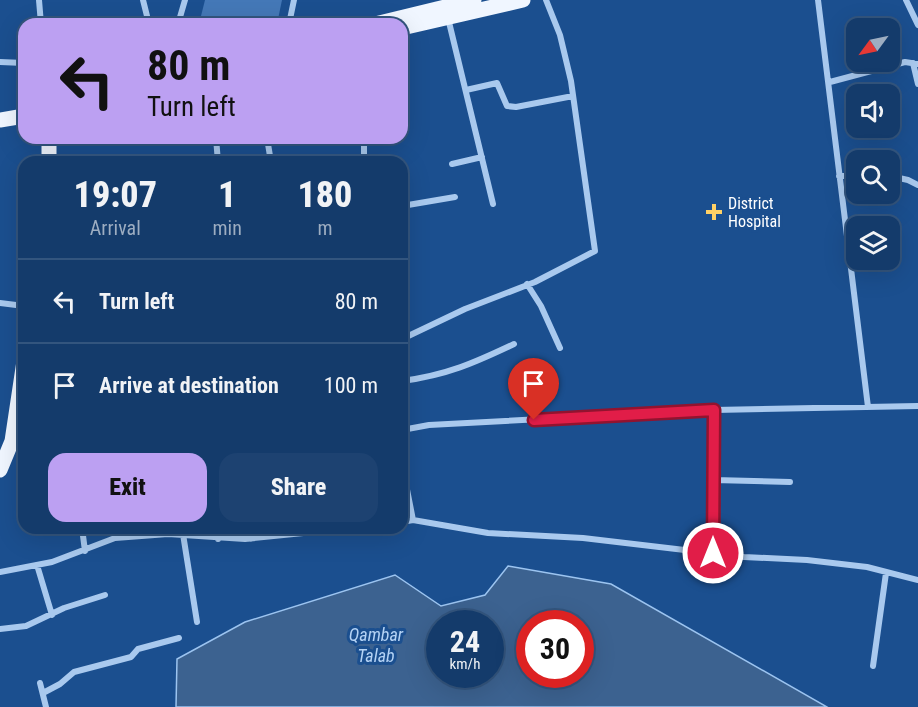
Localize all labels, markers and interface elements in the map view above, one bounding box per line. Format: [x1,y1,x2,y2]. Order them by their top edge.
north arrow [846,18,900,72]
map controls [846,18,900,270]
text: 80 m [147,41,230,90]
icon: left [48,42,126,120]
button: sound [846,84,900,138]
text: Turn left [147,91,236,123]
button: search [846,150,900,204]
text: 19:07 [74,174,157,216]
text: 1 [218,174,236,216]
text: 180 [297,174,352,216]
place label: District Hospital [728,194,781,231]
marker: District Hospital [705,203,723,221]
text: Arrival [90,216,141,240]
text: min [213,216,242,240]
text: m [317,216,332,240]
button: layers [846,216,900,270]
icon: left [48,285,81,318]
text: Turn left [99,289,174,314]
text: 80 m [335,289,378,314]
pin [508,358,559,420]
icon: arrive [517,367,550,400]
icon: arrive [48,369,81,402]
text: Arrive at destination [99,373,279,398]
text: 100 m [324,373,378,398]
button: Exit [48,453,207,522]
button: Share [219,453,378,522]
position arrow [681,521,745,585]
speed limit sign: 30 [516,610,594,688]
water label: Qambar Talab [349,624,404,666]
text: 24 [450,624,480,659]
text: km/h [450,655,480,673]

